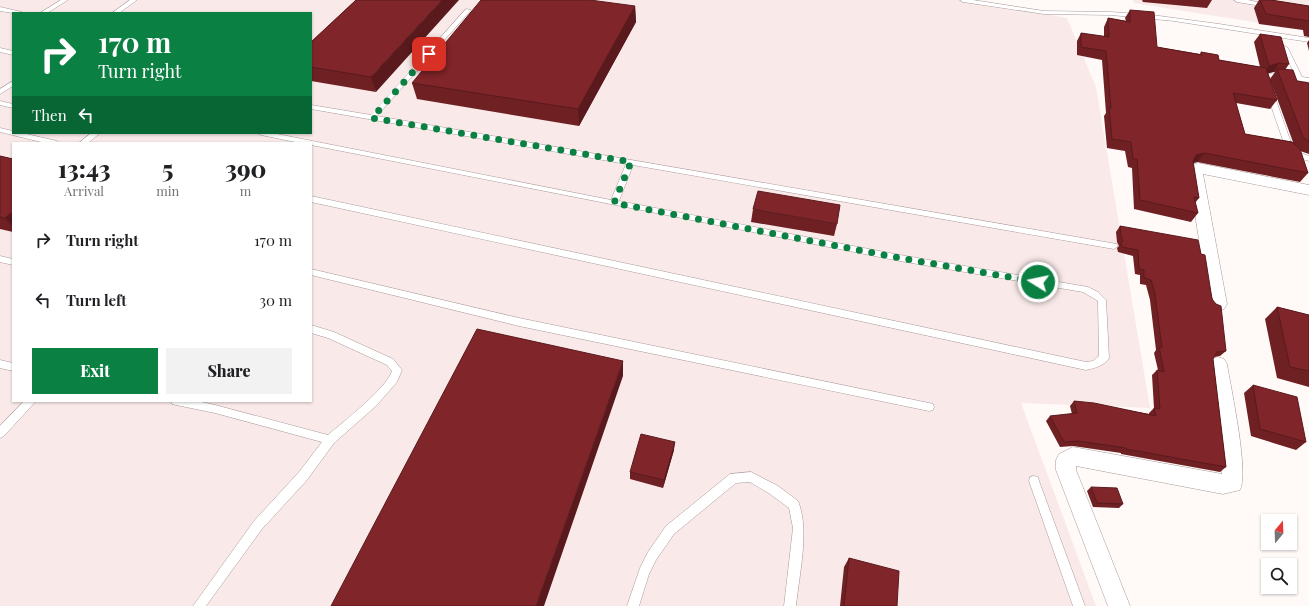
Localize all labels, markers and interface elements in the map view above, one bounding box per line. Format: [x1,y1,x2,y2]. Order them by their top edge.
text: 170 m [98,23,171,60]
icon: right [32,28,84,80]
pin [412,37,446,71]
icon: arrive [418,43,440,65]
text: Turn right [98,59,181,83]
icon: left [75,104,97,126]
text: Then [32,105,67,125]
text: 13:43 [58,152,111,184]
text: 5 [162,152,173,184]
text: 390 [225,152,266,184]
text: Arrival [64,182,104,199]
text: min [156,182,179,199]
text: m [240,182,251,199]
icon: right [32,229,54,251]
text: Turn right [66,230,139,250]
text: 170 m [254,230,292,250]
position arrow [1017,261,1059,303]
icon: left [32,289,54,311]
text: Turn left [66,290,127,310]
text: 30 m [259,290,292,310]
button: Exit [32,348,158,394]
button: Share [166,348,292,394]
north arrow [1261,514,1297,550]
map controls [1261,514,1297,594]
button: search [1261,558,1297,594]

